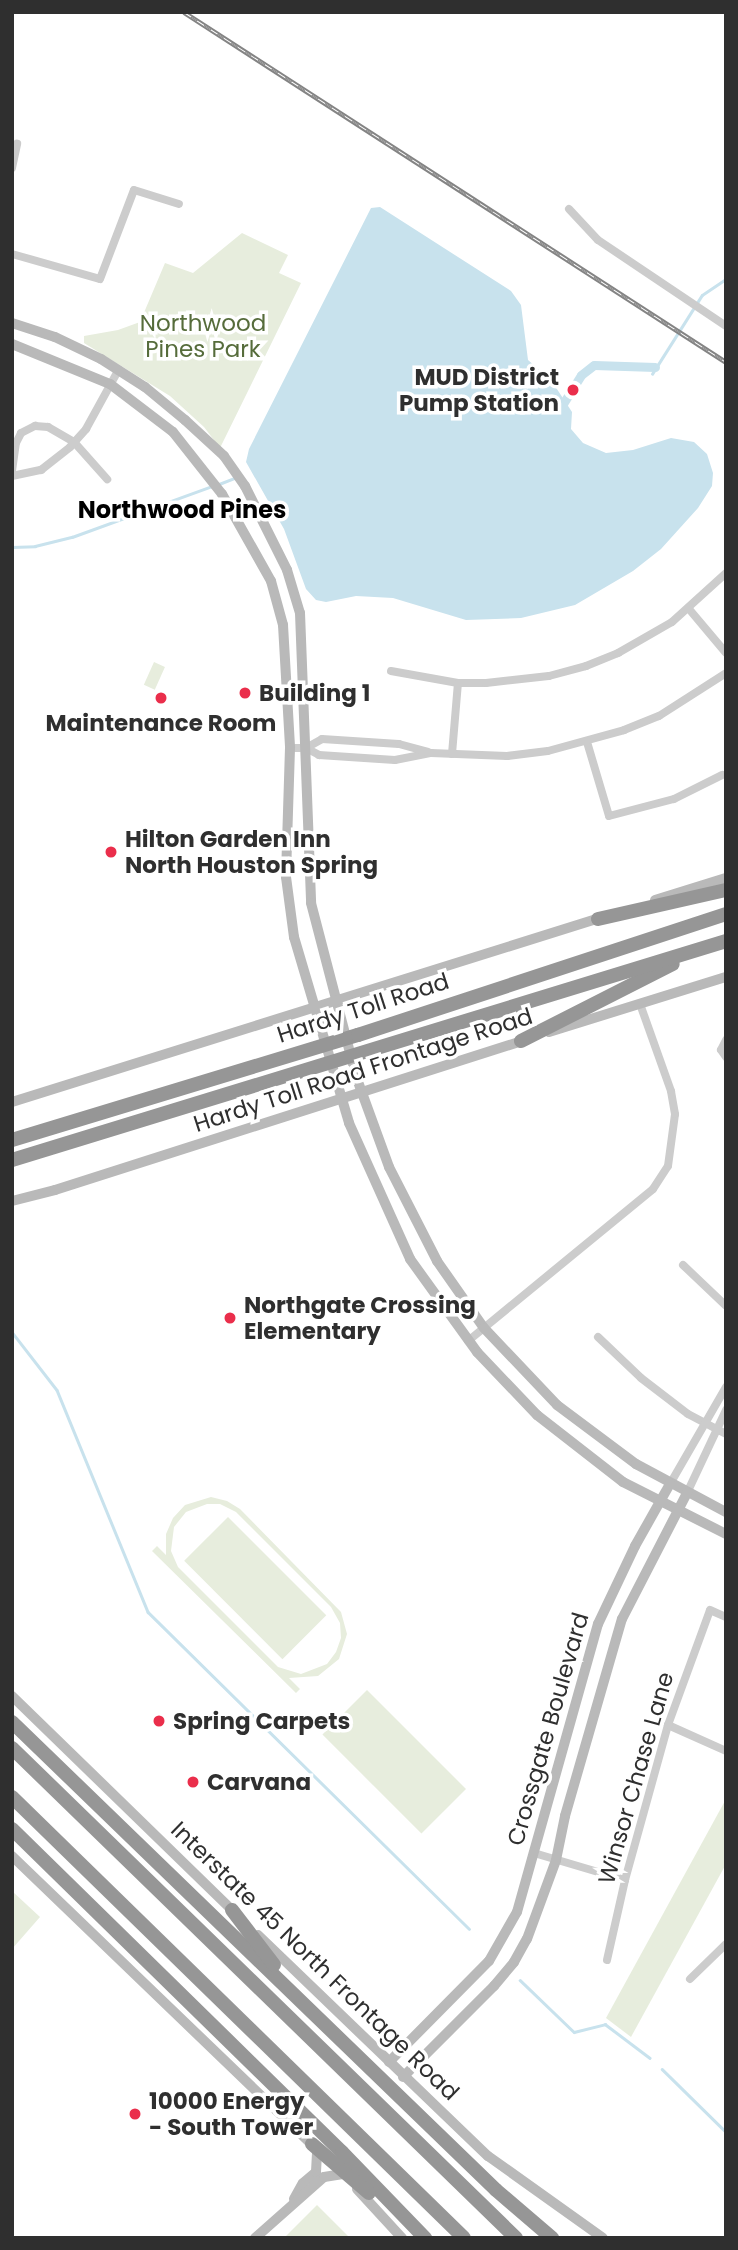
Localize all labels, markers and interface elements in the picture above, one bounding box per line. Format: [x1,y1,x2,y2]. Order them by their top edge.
park label: Northwood Pines Park [140,309,266,363]
place label: MUD District Pump Station [399,363,559,417]
marker: MUD District Pump Station [565,382,581,398]
district label: Northwood Pines [78,496,286,524]
place label: Building 1 [259,679,370,707]
marker: Building 1 [237,685,253,701]
marker: Maintenance Room [153,690,169,706]
place label: Maintenance Room [46,709,276,737]
place label: Hilton Garden Inn North Houston Spring [125,825,378,879]
marker: Hilton Garden Inn North Houston Spring [103,844,119,860]
street label: Hardy Toll Road [274,967,452,1049]
street label: Hardy Toll Road Frontage Road [190,1002,536,1138]
place label: Northgate Crossing Elementary [244,1291,476,1345]
marker: Northgate Crossing Elementary [222,1310,238,1326]
street label: Crossgate Boulevard [502,1609,594,1849]
street label: Winsor Chase Lane [593,1669,679,1887]
place label: Spring Carpets [173,1707,350,1735]
marker: Spring Carpets [151,1713,167,1729]
place label: Carvana [207,1768,311,1796]
marker: Carvana [185,1774,201,1790]
street label: Interstate 45 North Frontage Road [165,1816,465,2106]
place label: 10000 Energy - South Tower [149,2087,313,2141]
marker: 10000 Energy - South Tower [127,2106,143,2122]

